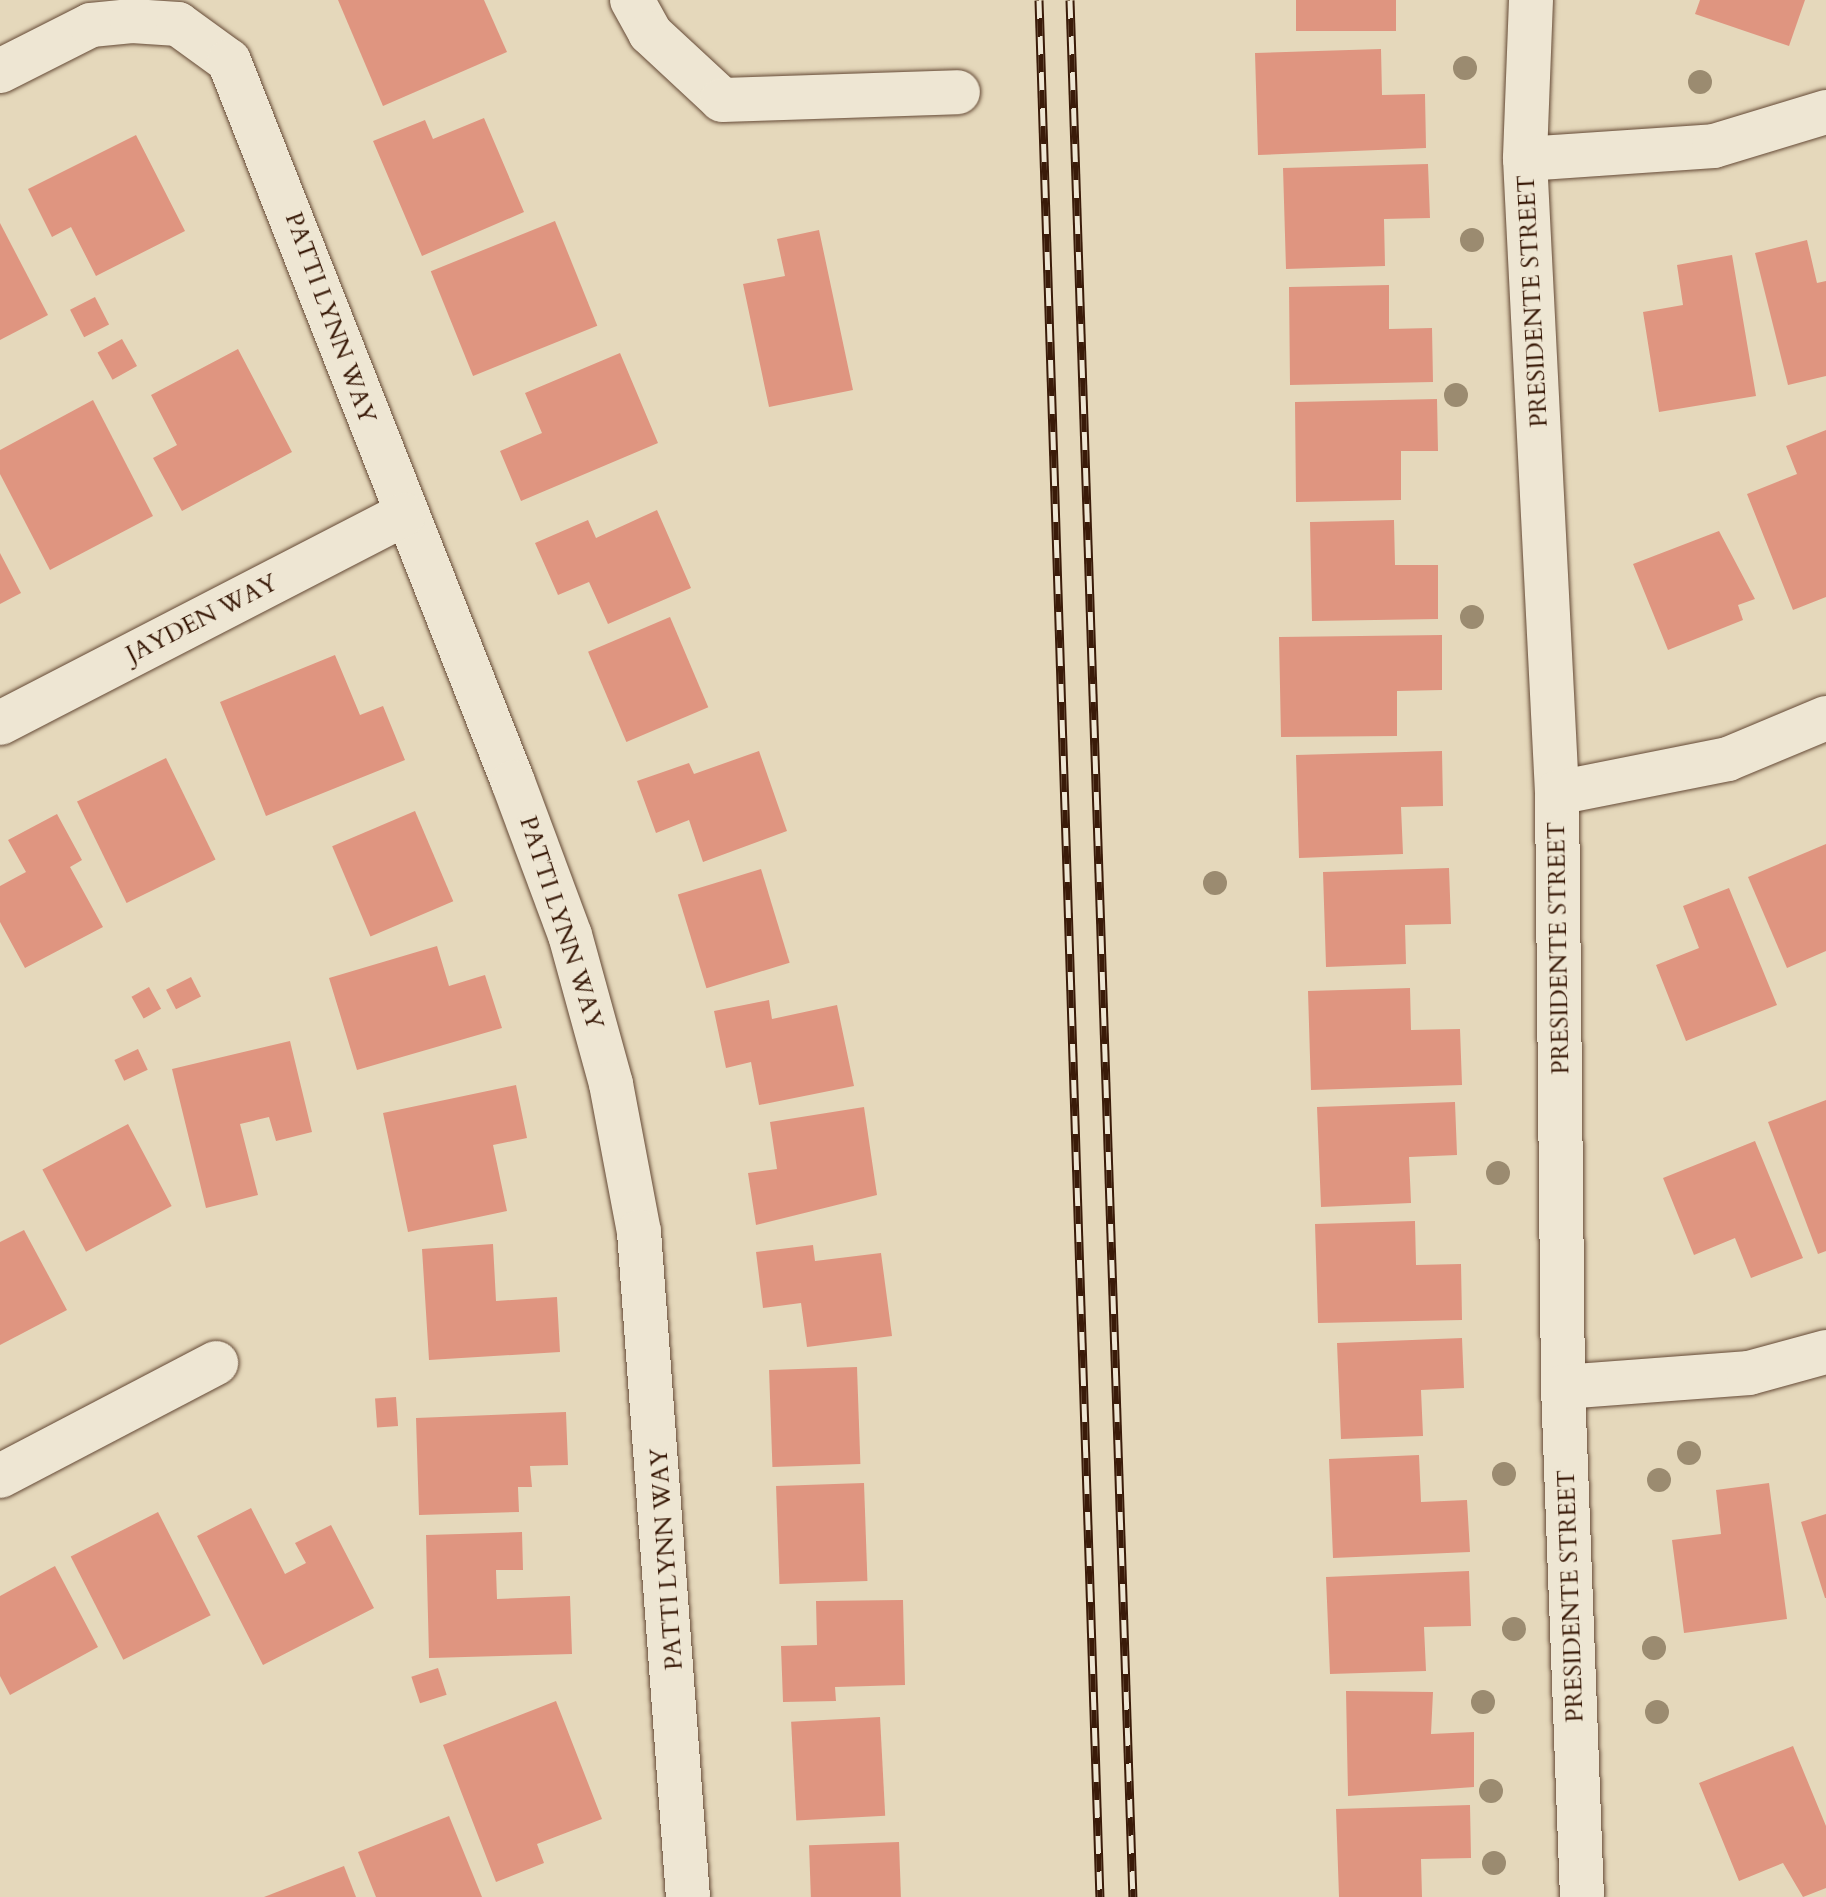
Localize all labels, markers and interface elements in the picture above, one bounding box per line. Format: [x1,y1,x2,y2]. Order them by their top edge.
street label: PRESIDENTE STREET [1512,174,1554,428]
street label: PATTI LYNN WAY [278,209,382,427]
street label: JAYDEN WAY [122,569,282,669]
street label: PATTI LYNN WAY [513,813,609,1033]
street label: PRESIDENTE STREET [1542,821,1576,1075]
street label: PATTI LYNN WAY [645,1447,689,1671]
street label: PRESIDENTE STREET [1552,1469,1590,1723]

